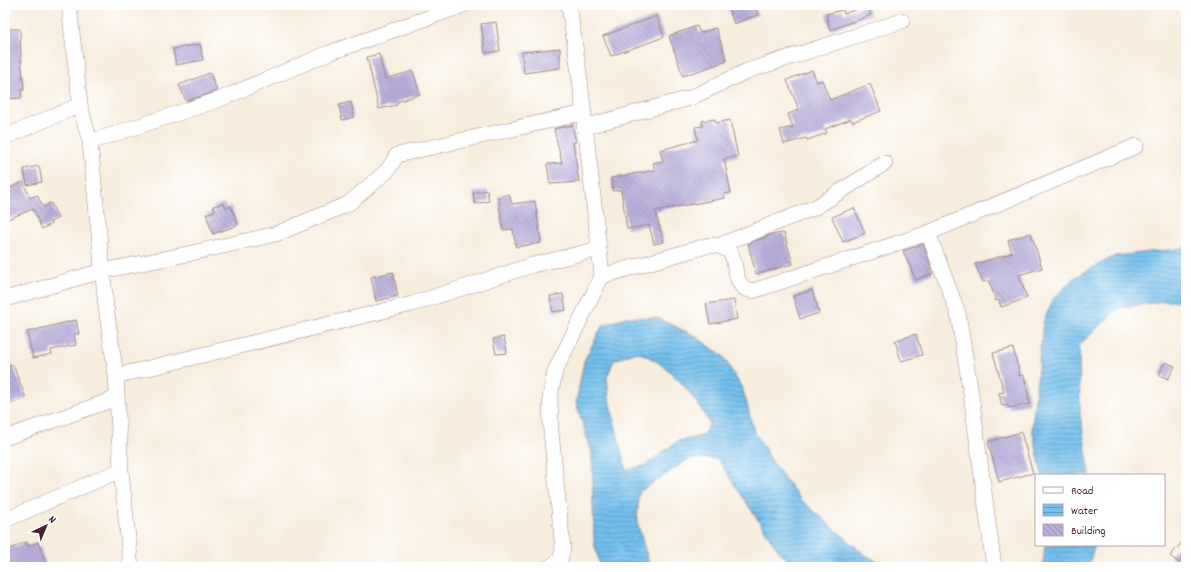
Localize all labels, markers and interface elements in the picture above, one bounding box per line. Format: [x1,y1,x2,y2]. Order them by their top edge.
legend [1035,474,1165,546]
text: Road [1071,483,1093,500]
text: Water [1071,503,1098,520]
north arrow [26,506,66,546]
text: N [44,513,59,528]
text: Building [1071,523,1106,540]

